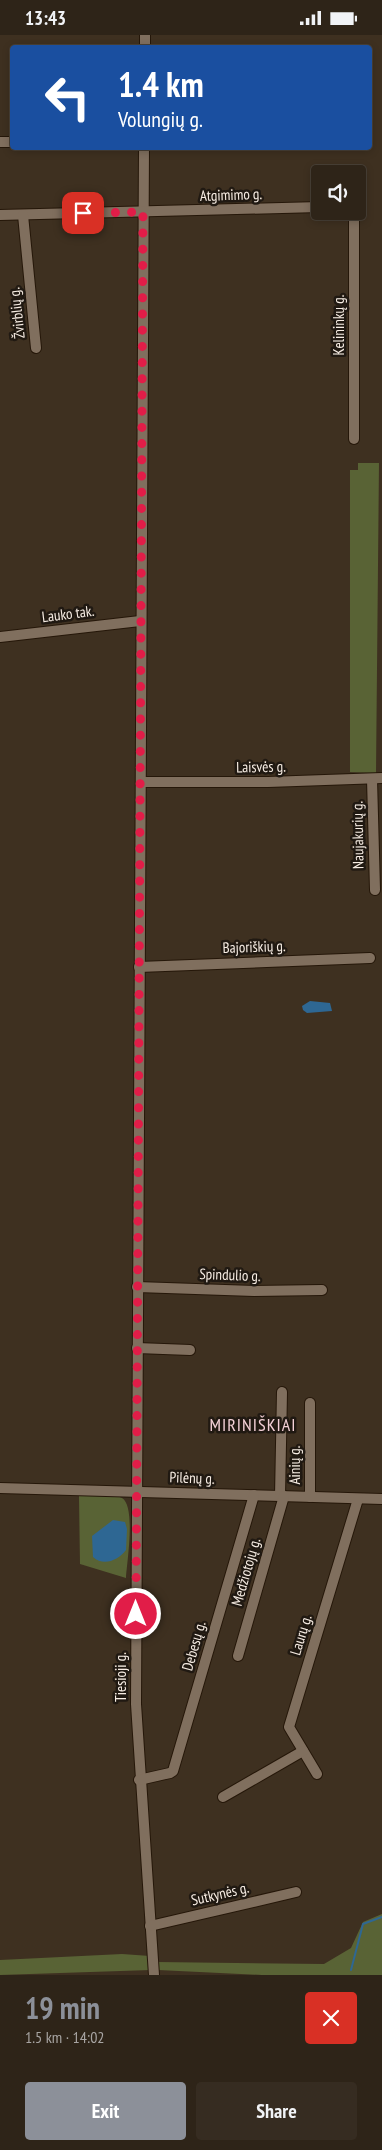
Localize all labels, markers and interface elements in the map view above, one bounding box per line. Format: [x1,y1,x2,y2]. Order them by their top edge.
text: 13:43 [25,6,66,30]
text: 1.4 km [118,61,204,107]
icon: left [35,65,100,130]
text: Volungių g. [118,105,203,133]
map controls [311,165,366,220]
button: sound [311,165,366,220]
street label: Atgimimo g. [200,184,263,205]
pin [62,192,104,234]
icon: arrive [69,199,97,227]
street label: Žvirblių g. [4,286,29,340]
street label: Kelininkų g. [329,294,348,355]
street label: Lauko tak. [41,601,95,626]
street label: Laisvės g. [236,757,286,776]
street label: Naujakurių g. [347,800,368,869]
street label: Bajoriškių g. [222,936,286,957]
street label: Spindulio g. [199,1264,261,1285]
district label: MIRINIŠKIAI [210,1413,296,1436]
street label: Ainių g. [285,1445,304,1485]
street label: Pilėnų g. [169,1467,215,1488]
street label: Medžiotojų g. [227,1535,264,1608]
position arrow [109,1587,161,1639]
street label: Laurų g. [285,1612,316,1657]
street label: Debesų g. [177,1619,210,1673]
street label: Tiesioji g. [111,1652,130,1702]
street label: Sutkynės g. [189,1878,251,1909]
text: 19 min [25,1988,100,2027]
button: close [305,1992,357,2044]
text: 1.5 km · 14:02 [25,2027,105,2047]
button: Exit [25,2082,186,2140]
button: Share [196,2082,357,2140]

